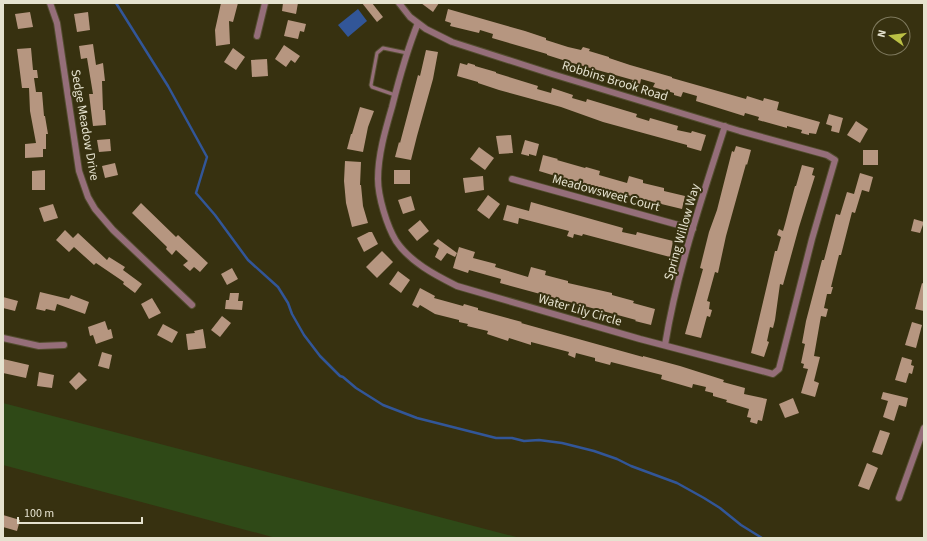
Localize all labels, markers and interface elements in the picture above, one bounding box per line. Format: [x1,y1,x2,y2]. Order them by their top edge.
north arrow [871,16,911,56]
text: N [874,28,890,39]
street label: Robbins Brook Road [560,56,670,106]
street label: Sedge Meadow Drive [66,68,104,182]
street label: Meadowsweet Court [550,170,662,216]
street label: Spring Willow Way [660,182,704,282]
street label: Water Lily Circle [536,289,624,331]
scale bar [18,499,142,525]
text: 100 m [24,505,54,522]

